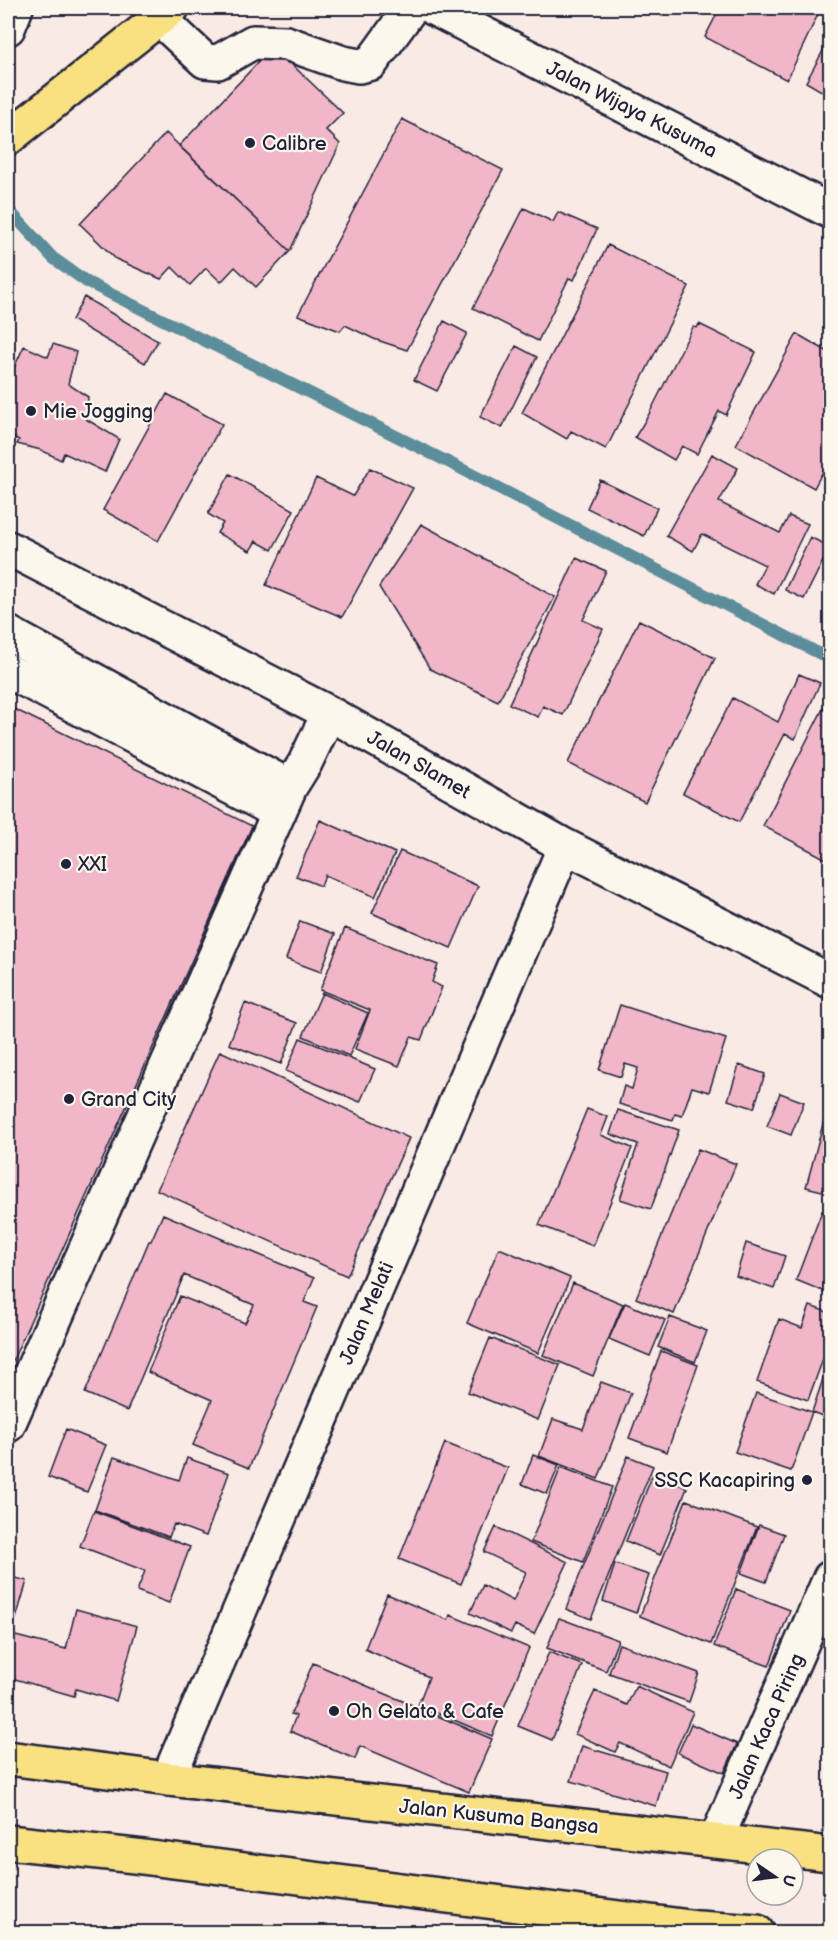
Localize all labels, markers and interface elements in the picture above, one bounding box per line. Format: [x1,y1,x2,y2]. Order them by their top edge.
street label: Jalan Wijaya Kusuma [542,56,721,163]
place label: Calibre [262,132,327,156]
marker: Calibre [243,136,257,150]
place label: Mie Jogging [43,400,153,424]
marker: Mie Jogging [24,404,38,418]
street label: Jalan Slamet [362,726,475,804]
place label: XXI [77,853,107,877]
marker: XXI [59,857,73,871]
place label: Grand City [81,1088,176,1112]
marker: Grand City [62,1092,76,1106]
street label: Jalan Melati [335,1258,399,1368]
place label: SSC Kacapiring [654,1469,795,1493]
marker: SSC Kacapiring [800,1473,814,1487]
street label: Jalan Kaca Piring [724,1650,810,1803]
place label: Oh Gelato & Cafe [346,1700,504,1724]
marker: Oh Gelato & Cafe [327,1704,341,1718]
street label: Jalan Kusuma Bangsa [398,1795,600,1839]
north arrow [745,1847,805,1907]
text: U [778,1872,799,1888]

